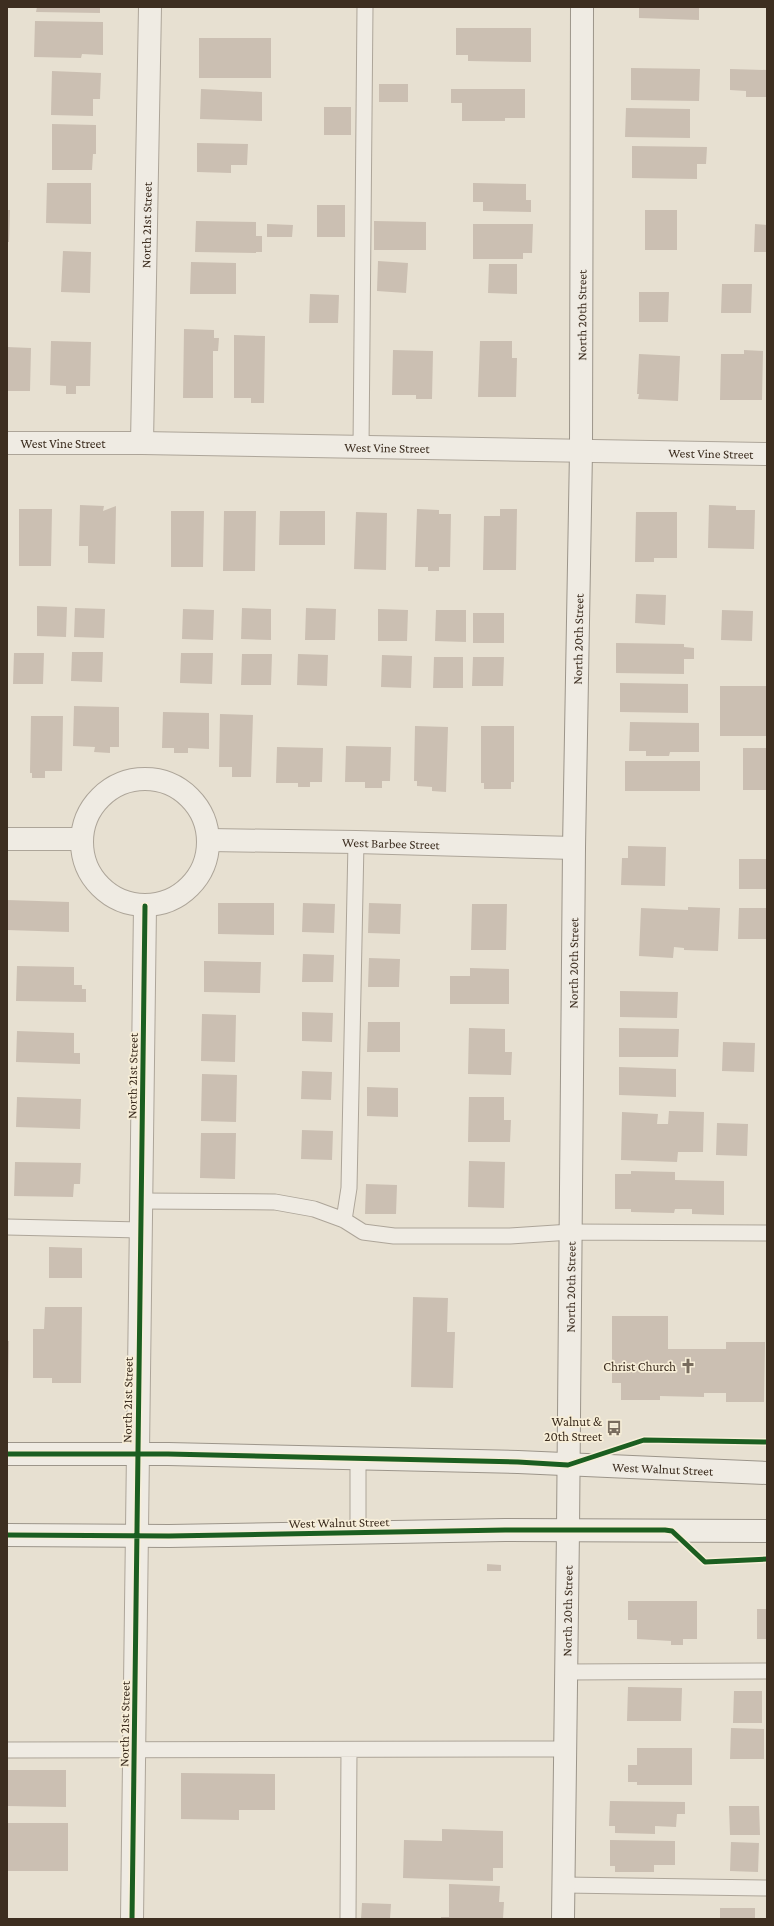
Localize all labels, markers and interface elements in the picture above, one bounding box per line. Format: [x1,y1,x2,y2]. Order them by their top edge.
street label: North 21st Street [138,181,155,268]
street label: North 20th Street [574,269,589,361]
street label: West Vine Street [20,436,106,451]
street label: West Vine Street [344,440,430,456]
street label: West Vine Street [668,445,754,462]
street label: North 20th Street [570,593,586,685]
street label: West Barbee Street [342,835,441,852]
street label: North 20th Street [566,917,581,1009]
street label: North 21st Street [124,1032,141,1119]
street label: North 20th Street [563,1241,579,1333]
street label: North 21st Street [119,1356,136,1443]
church icon: Christ Church [679,1357,697,1375]
place label: Christ Church [603,1359,676,1374]
place label: Walnut & 20th Street [544,1414,603,1444]
bus stop icon: Walnut & 20th Street [605,1419,623,1437]
street label: West Walnut Street [612,1459,714,1479]
street label: West Walnut Street [288,1514,390,1531]
street label: North 20th Street [559,1565,576,1657]
street label: North 21st Street [116,1680,133,1767]

